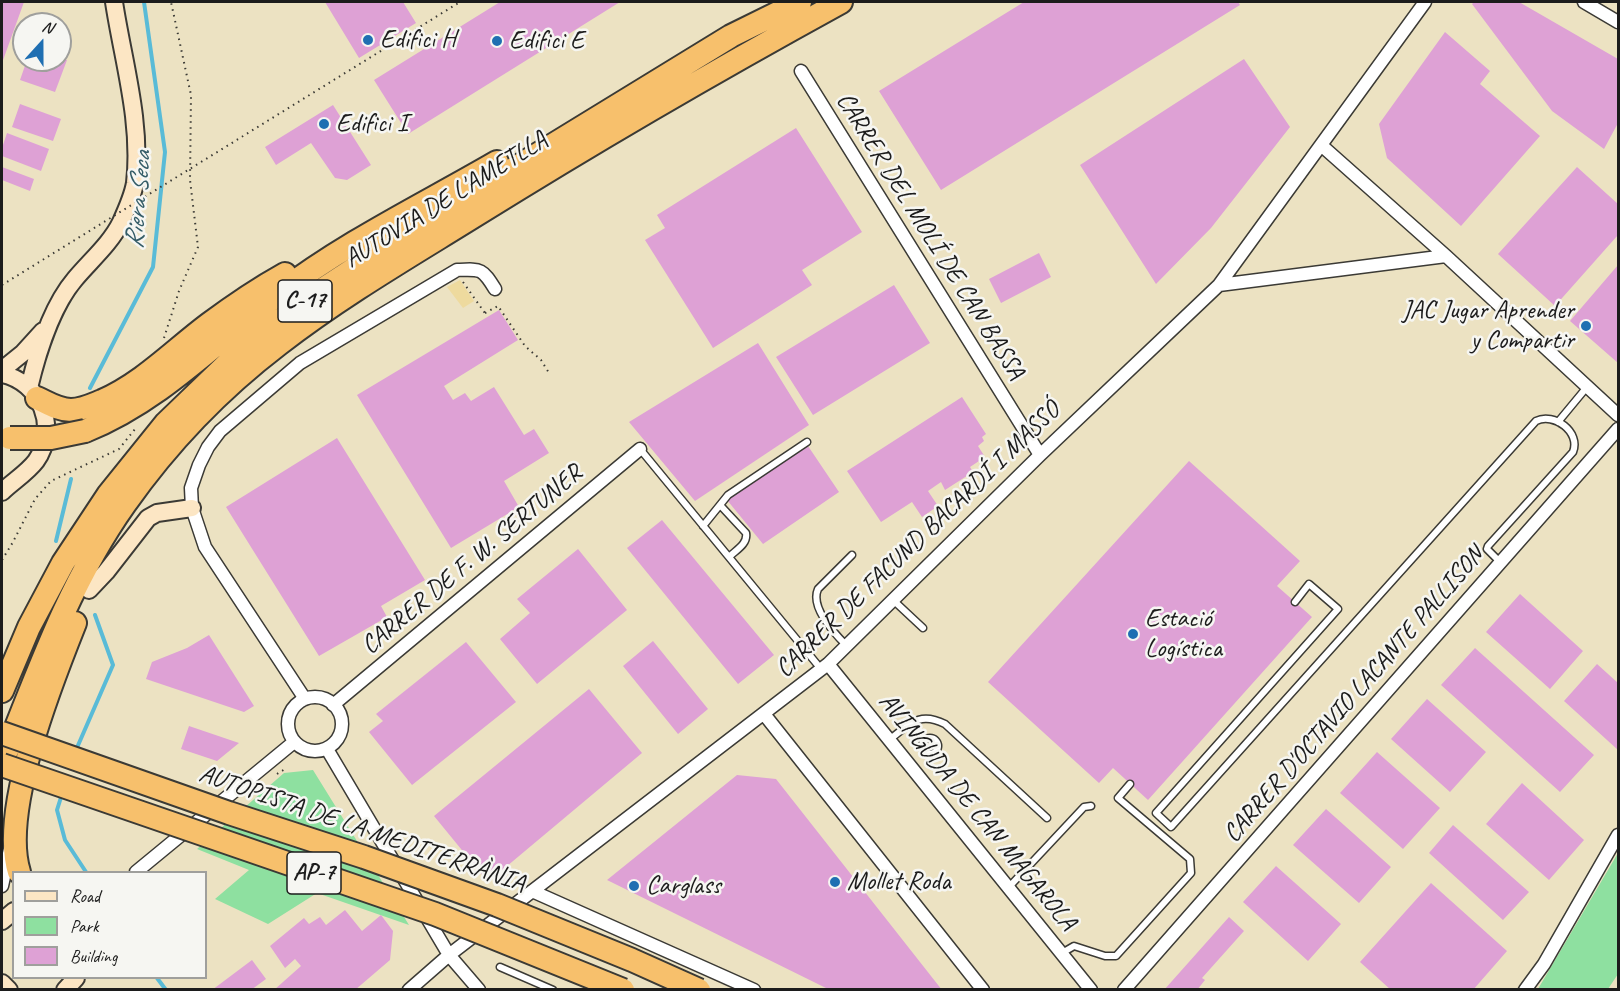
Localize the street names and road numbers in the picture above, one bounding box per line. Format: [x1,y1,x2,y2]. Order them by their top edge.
street label: CARRER DEL MOLÍ DE CAN BASSA [829,87,1031,385]
street label: AUTOVIA DE L'AMETLLA [339,125,553,275]
road number: C-17 [278,280,332,322]
street label: CARRER DE FACUND BACARDÍ I MASSÓ [769,396,1067,684]
street label: CARRER DE F. W. SERTUNER [355,458,589,662]
street label: CARRER D'OCTAVIO LACANTE PALLISON [1217,541,1491,849]
street label: AVINGUDA DE CAN MAGAROLA [871,687,1083,937]
street label: AUTOPISTA DE LA MEDITERRÀNIA [195,758,529,900]
road number: AP-7 [287,852,341,894]

